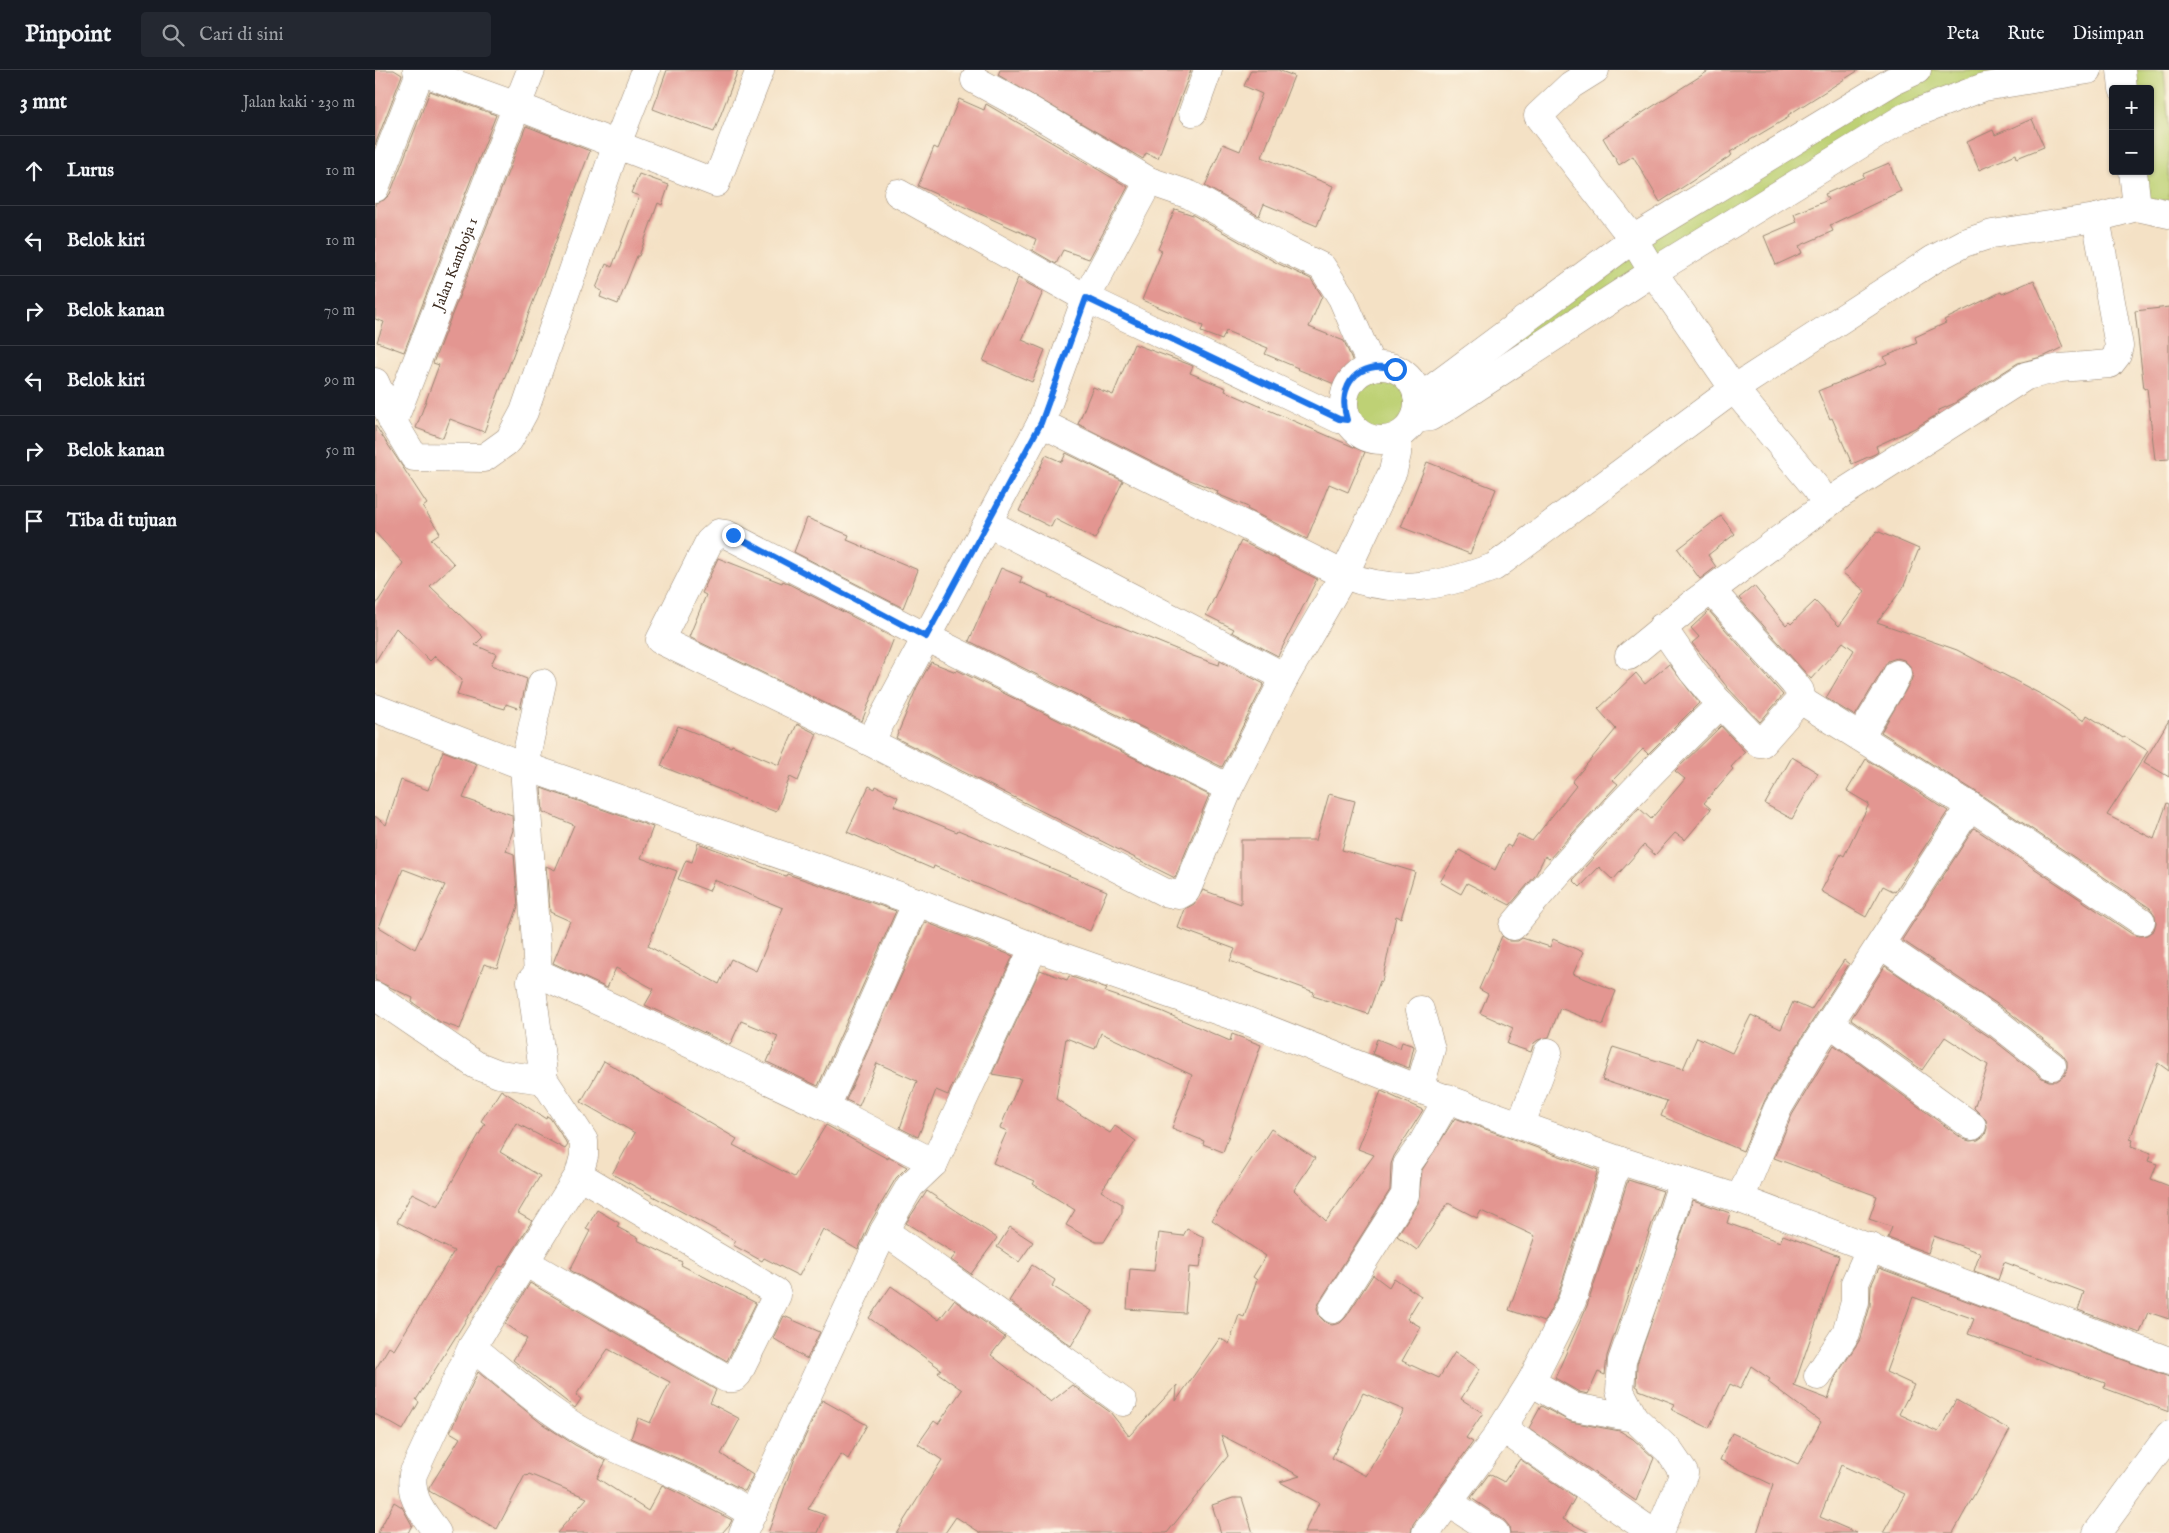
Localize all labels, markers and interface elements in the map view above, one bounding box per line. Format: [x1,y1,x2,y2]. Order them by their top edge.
search box [141,12,491,57]
text: Pinpoint [25,19,111,50]
icon: search [159,21,187,49]
text: Cari di sini [199,23,284,47]
text: Peta [1947,23,1979,46]
text: Rute [2007,23,2045,46]
text: Disimpan [2073,23,2144,46]
map controls [2109,85,2154,175]
button: + [2109,85,2154,130]
text: 3 mnt [20,89,67,116]
text: Jalan kaki · 230 m [243,93,355,113]
button: − [2109,130,2154,175]
icon: ahead [20,157,48,185]
text: Lurus [67,159,114,183]
text: 10 m [325,161,355,181]
street label: Jalan Kamboja 1 [428,215,482,315]
icon: left [20,227,48,255]
text: Belok kiri [67,229,145,253]
text: 10 m [325,231,355,251]
icon: right [20,297,48,325]
text: Belok kanan [67,299,165,323]
text: 70 m [324,301,355,321]
route start [1384,358,1407,381]
icon: left [20,367,48,395]
text: Belok kiri [67,369,145,393]
text: 90 m [324,371,355,391]
icon: right [20,437,48,465]
text: Belok kanan [67,439,165,463]
text: 50 m [326,441,355,461]
icon: arrive [20,507,48,535]
text: Tiba di tujuan [67,509,177,533]
route end [722,524,745,547]

